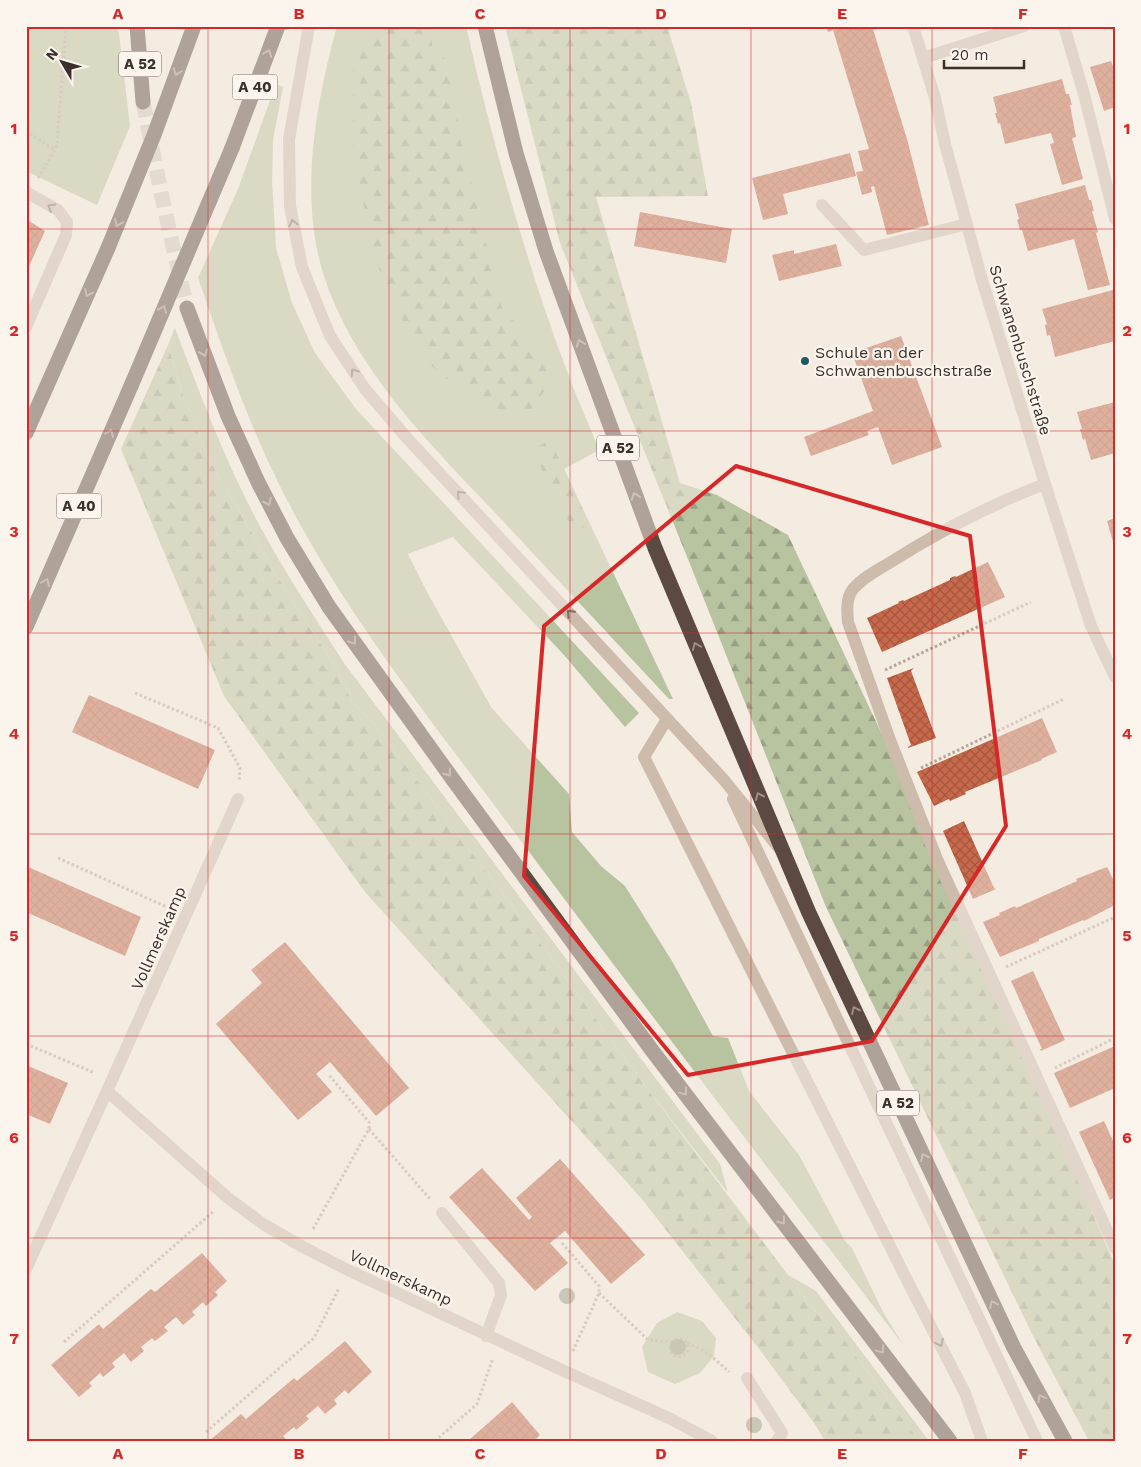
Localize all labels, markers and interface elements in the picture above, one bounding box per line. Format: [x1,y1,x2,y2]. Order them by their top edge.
text: A [113,4,124,23]
text: B [294,4,305,23]
text: C [475,4,486,23]
text: D [655,4,667,23]
text: E [837,4,847,23]
text: F [1018,4,1028,23]
north arrow [38,38,88,88]
scale bar [944,38,1024,70]
text: N [42,45,61,63]
text: 20 m [951,46,989,64]
one-way arrow [262,50,272,58]
road number: A 52 [119,52,161,76]
one-way arrow [173,67,183,76]
road number: A 40 [232,74,278,100]
text: 1 [11,119,17,138]
text: 1 [1124,119,1130,138]
one-way arrow [48,203,57,213]
one-way arrow [114,218,124,227]
one-way arrow [288,218,299,227]
street label: Schwanenbuschstraße [986,263,1055,438]
one-way arrow [84,288,95,297]
one-way arrow [157,305,168,314]
text: 2 [9,321,19,340]
text: 2 [1122,321,1132,340]
one-way arrow [576,339,586,348]
place label: Schule an der Schwanenbuschstraße [815,343,992,380]
one-way arrow [198,348,208,357]
marker: Schule an der Schwanenbuschstraße [799,355,811,367]
one-way arrow [350,368,360,377]
one-way arrow [104,429,115,438]
road number: A 52 [597,436,639,460]
one-way arrow [457,491,466,500]
one-way arrow [631,492,641,500]
road number: A 40 [56,494,102,518]
one-way arrow [262,497,272,506]
text: 3 [9,522,19,541]
text: 3 [1122,522,1132,541]
one-way arrow [39,578,50,587]
one-way arrow [567,610,576,619]
one-way arrow [347,635,356,645]
one-way arrow [691,643,701,651]
text: 4 [9,724,19,743]
text: 4 [1122,724,1132,743]
one-way arrow [442,767,451,777]
one-way arrow [754,792,765,801]
street label: Vollmerskamp [127,883,190,993]
text: 5 [9,926,19,945]
text: 5 [1122,926,1132,945]
one-way arrow [850,1006,861,1015]
one-way arrow [678,1086,687,1096]
road number: A 52 [877,1090,919,1116]
text: 6 [9,1128,19,1147]
text: 6 [1122,1128,1132,1147]
one-way arrow [920,1153,930,1162]
one-way arrow [777,1215,785,1224]
street label: Vollmerskamp [346,1245,455,1310]
one-way arrow [989,1300,999,1309]
text: 7 [9,1329,19,1348]
text: 7 [1122,1329,1132,1348]
one-way arrow [934,1338,944,1347]
one-way arrow [875,1344,884,1354]
one-way arrow [1038,1394,1048,1403]
text: A [113,1444,124,1463]
text: B [294,1444,305,1463]
text: C [475,1444,486,1463]
text: D [655,1444,667,1463]
text: E [837,1444,847,1463]
text: F [1018,1444,1028,1463]

